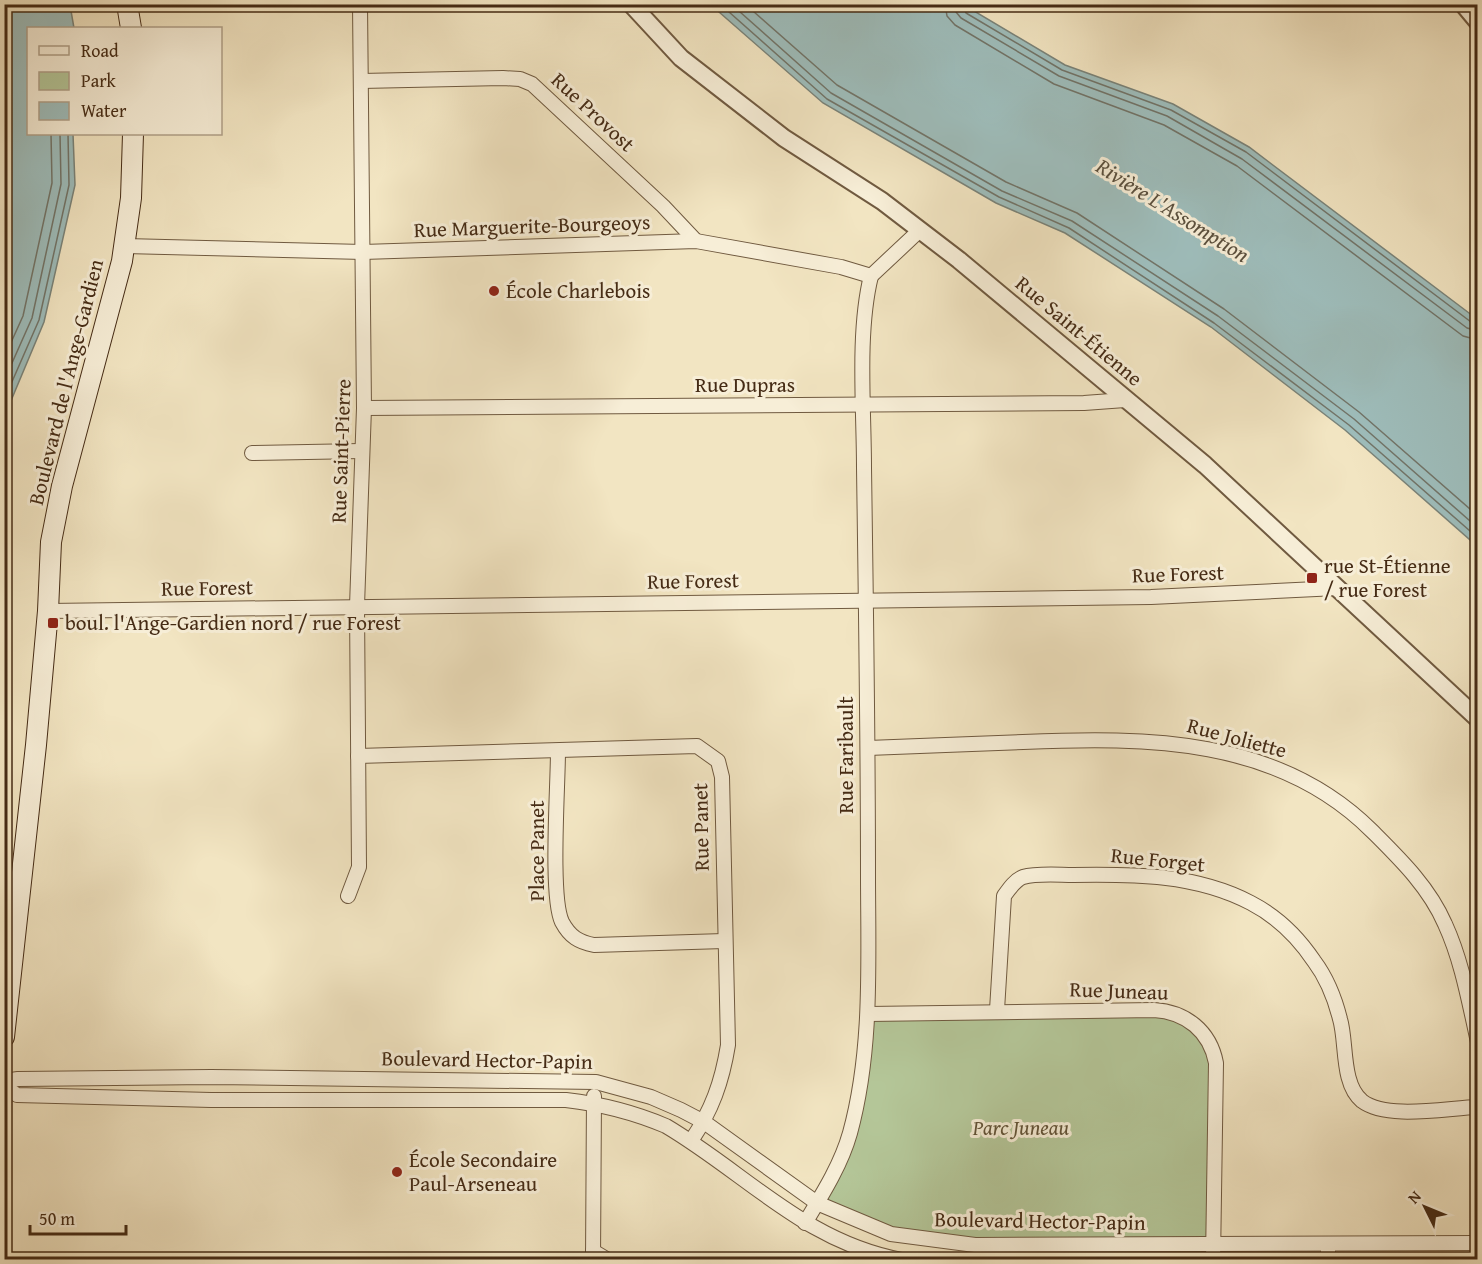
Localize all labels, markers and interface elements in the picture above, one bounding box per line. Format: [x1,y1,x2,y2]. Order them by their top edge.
legend [27,27,222,135]
text: Road [81,37,119,64]
street label: Rue Provost [545,65,642,159]
text: Park [81,67,117,94]
text: Water [81,97,127,124]
water label: Rivière L'Assomption [1089,149,1256,270]
street label: Rue Marguerite-Bourgeoys [413,206,651,245]
street label: Boulevard de l'Ange-Gardien [20,255,111,508]
street label: Rue Saint-Étienne [1009,268,1150,393]
place label: École Charlebois [506,275,650,306]
marker: École Charlebois [487,284,501,298]
street label: Rue Dupras [695,369,795,400]
street label: Rue Saint-Pierre [322,378,359,524]
place label: rue St-Étienne / rue Forest [1324,550,1451,605]
street label: Rue Forest [1131,556,1225,591]
street label: Rue Forest [647,564,740,597]
street label: Rue Forest [161,571,254,604]
marker: rue St-Étienne / rue Forest [1305,571,1319,585]
place label: boul. l'Ange-Gardien nord / rue Forest [65,607,402,638]
marker: boul. l'Ange-Gardien nord / rue Forest [46,616,60,630]
street label: Rue Faribault [830,696,861,814]
street label: Rue Joliette [1184,709,1290,766]
street label: Rue Panet [684,782,717,871]
street label: Place Panet [521,800,552,902]
street label: Rue Forget [1109,839,1207,880]
street label: Rue Juneau [1069,973,1170,1008]
street label: Boulevard Hector-Papin [381,1042,593,1077]
park label: Parc Juneau [972,1112,1069,1143]
place label: École Secondaire Paul-Arseneau [409,1144,557,1199]
marker: École Secondaire Paul-Arseneau [390,1165,404,1179]
north arrow [1395,1177,1455,1237]
text: N [1402,1184,1427,1209]
scale bar [30,1198,126,1236]
street label: Boulevard Hector-Papin [934,1203,1146,1238]
text: 50 m [39,1205,75,1232]

